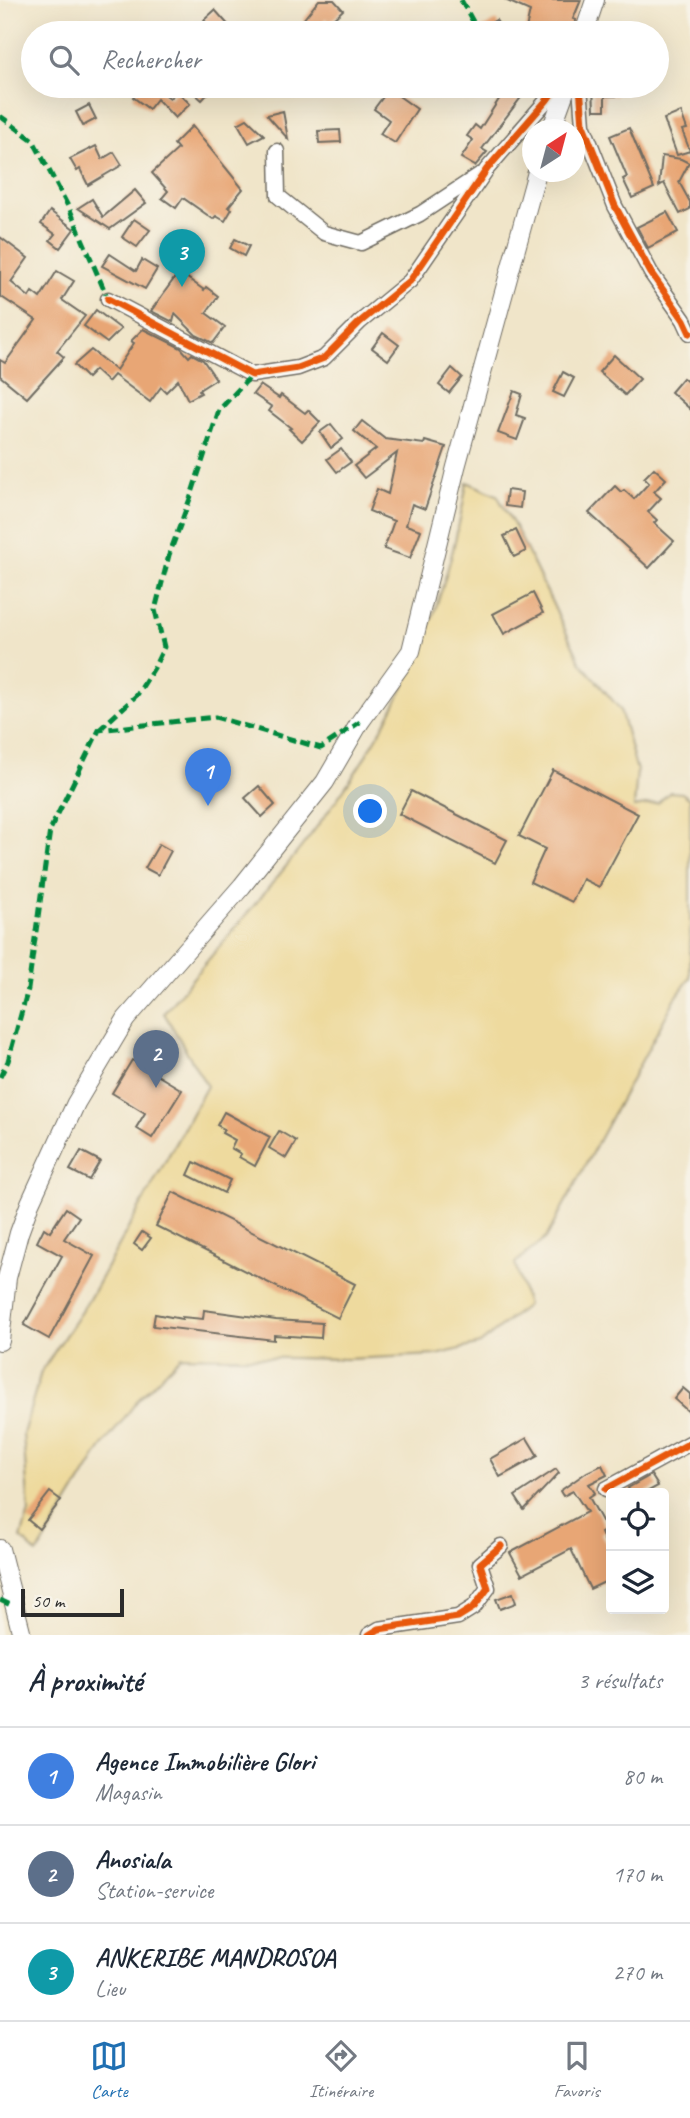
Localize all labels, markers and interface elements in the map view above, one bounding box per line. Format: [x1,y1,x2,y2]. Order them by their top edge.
search box [21,21,669,98]
icon: search [45,41,83,79]
text: Rechercher [101,43,201,76]
north arrow [522,119,585,182]
pin: 3 [159,229,205,287]
pin: 1 [185,748,231,806]
your location [353,794,387,828]
pin: 2 [133,1030,179,1088]
map controls [606,1488,669,1614]
button: locate [606,1488,669,1551]
button: layers [606,1551,669,1614]
scale bar [21,1586,124,1618]
text: 50 m [32,1589,64,1613]
text: À proximité [28,1662,142,1700]
text: 3 résultats [578,1666,662,1695]
text: Agence Immobilière Glori [95,1745,315,1778]
text: 1 [46,1762,56,1791]
text: 80 m [623,1762,662,1791]
text: Magasin [95,1778,162,1807]
text: Anosiala [95,1843,171,1876]
text: 2 [46,1860,56,1889]
text: 170 m [613,1860,662,1889]
text: Station-service [95,1876,213,1905]
text: ANKERIBE MANDROSOA [95,1941,335,1974]
text: 3 [46,1958,56,1987]
text: 270 m [613,1958,662,1987]
text: Lieu [95,1974,125,2003]
tab: Carte [90,2037,128,2103]
tab: Itinéraire [309,2037,373,2103]
tab: Favoris [554,2037,600,2103]

